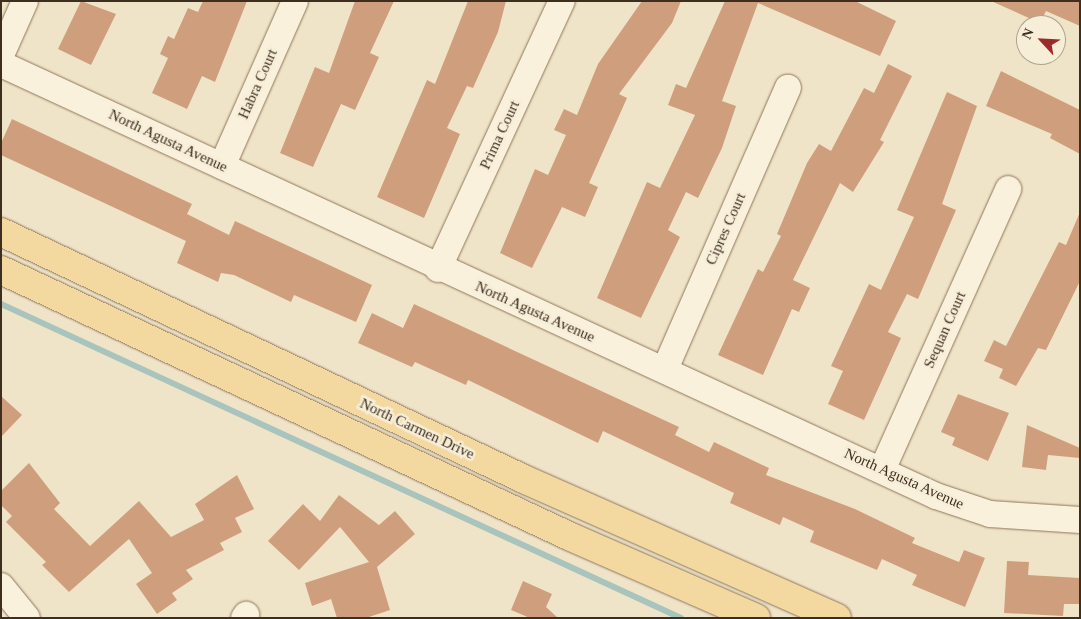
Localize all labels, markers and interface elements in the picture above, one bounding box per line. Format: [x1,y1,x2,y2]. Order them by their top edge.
north arrow [1016,15,1066,65]
text: N [1019,26,1037,42]
street label: Habra Court [235,46,281,122]
street label: Prima Court [476,98,524,172]
street label: North Agusta Avenue [105,105,231,177]
street label: Cipres Court [702,190,750,268]
street label: North Agusta Avenue [472,277,598,347]
street label: Sequan Court [920,289,970,371]
street label: North Carmen Drive [357,395,477,463]
street label: North Agusta Avenue [841,444,967,514]

